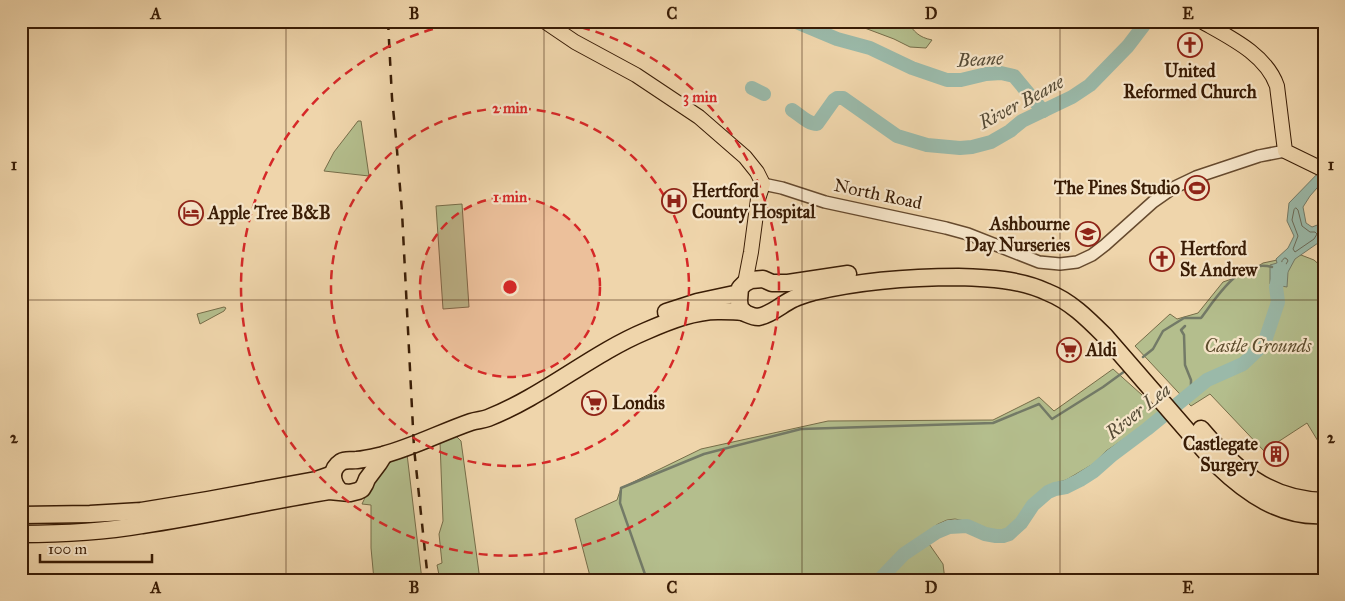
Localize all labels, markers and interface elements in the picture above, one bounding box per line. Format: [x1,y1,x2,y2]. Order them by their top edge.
text: A [150,4,162,23]
text: B [409,4,419,23]
text: C [667,4,678,23]
text: D [925,4,938,23]
text: E [1182,4,1194,23]
church icon: United Reformed Church [1177,32,1203,58]
water label: Beane [956,46,1004,72]
place label: United Reformed Church [1123,60,1258,103]
water label: River Beane [974,70,1068,135]
text: 3 min [683,88,718,107]
text: 2 min [492,99,529,117]
text: 1 [11,155,18,174]
text: 1 [1328,155,1335,174]
street label: North Road [832,174,924,214]
sports icon: The Pines Studio [1184,175,1210,201]
place label: The Pines Studio [1053,177,1180,199]
place label: Hertford County Hospital [692,180,816,224]
text: 1 min [493,188,528,206]
hospital icon: Hertford County Hospital [661,188,687,214]
hotel icon: Apple Tree B&B [178,200,204,226]
place label: Apple Tree B&B [207,202,331,225]
place label: Ashbourne Day Nurseries [965,213,1071,257]
school or university icon: Ashbourne Day Nurseries [1075,221,1101,247]
place label: Hertford St Andrew [1180,238,1259,281]
church icon: Hertford St Andrew [1149,246,1175,272]
centre of rings [501,278,519,296]
park label: Castle Grounds [1205,335,1312,357]
supermarket icon: Aldi [1056,337,1082,363]
place label: Aldi [1085,339,1118,361]
water label: River Lea [1100,378,1175,445]
supermarket icon: Londis [581,390,607,416]
place label: Londis [612,392,665,414]
text: 2 [10,428,19,447]
text: 2 [1327,428,1336,447]
place label: Castlegate Surgery [1183,433,1260,477]
building icon: Castlegate Surgery [1263,441,1289,467]
scale bar [40,531,152,563]
text: 100 m [48,540,88,558]
text: A [150,578,162,597]
text: B [409,578,419,597]
text: C [667,578,678,597]
text: D [925,578,938,597]
text: E [1182,578,1194,597]

